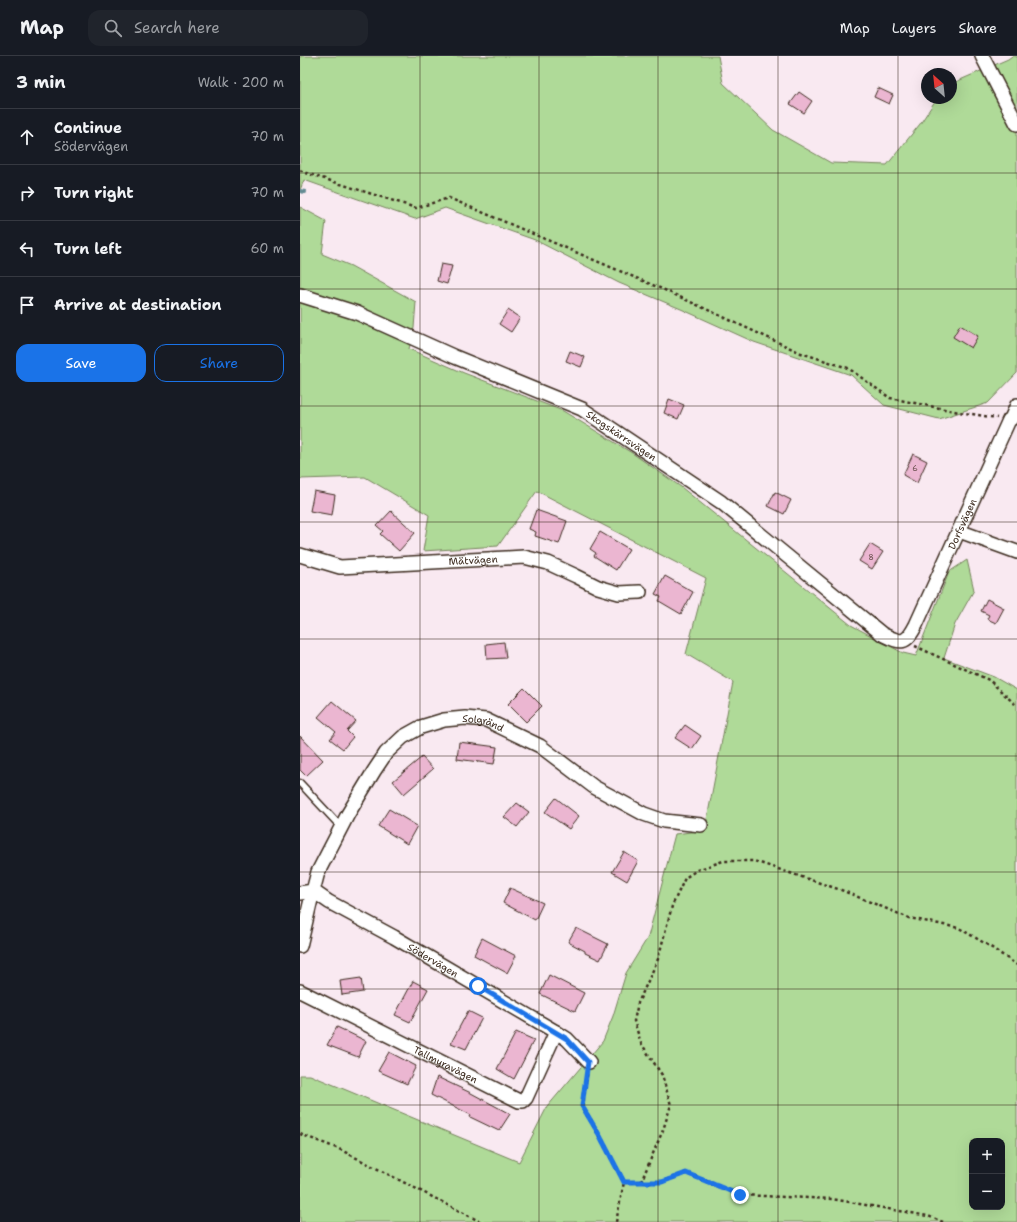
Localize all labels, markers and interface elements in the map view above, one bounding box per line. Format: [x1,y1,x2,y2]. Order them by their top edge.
search box [88,10,368,46]
text: Map [20,15,64,40]
icon: search [102,17,124,39]
text: Search here [134,18,220,38]
text: Map [840,19,870,37]
text: Layers [892,19,936,37]
text: Share [958,19,997,37]
north arrow [921,68,957,104]
text: 3 min [16,71,66,93]
text: Walk · 200 m [198,74,284,91]
text: Continue [54,118,122,138]
icon: ahead [16,126,38,148]
text: 70 m [250,128,284,145]
text: Södervägen [54,138,128,155]
icon: right [16,182,38,204]
text: Turn right [54,183,134,203]
text: 70 m [250,184,284,201]
icon: left [16,238,38,260]
text: Turn left [54,239,122,259]
text: 60 m [251,240,284,257]
icon: arrive [16,294,38,316]
text: Arrive at destination [54,295,222,315]
button: Save [16,344,146,382]
button: Share [154,344,284,382]
street label: Skogskärrsvägen [584,407,659,464]
house number: 6 [912,463,918,474]
street label: Dorfsvägen [945,497,979,551]
street label: Mätvägen [448,552,498,568]
house number: 8 [868,552,874,563]
street label: Solgränd [462,711,507,735]
street label: Södervägen [405,940,461,980]
route start [469,977,487,995]
street label: Tallmyravägen [411,1043,480,1086]
map controls [969,1138,1005,1210]
button: + [969,1138,1005,1174]
button: − [969,1174,1005,1210]
route end [731,1186,749,1204]

